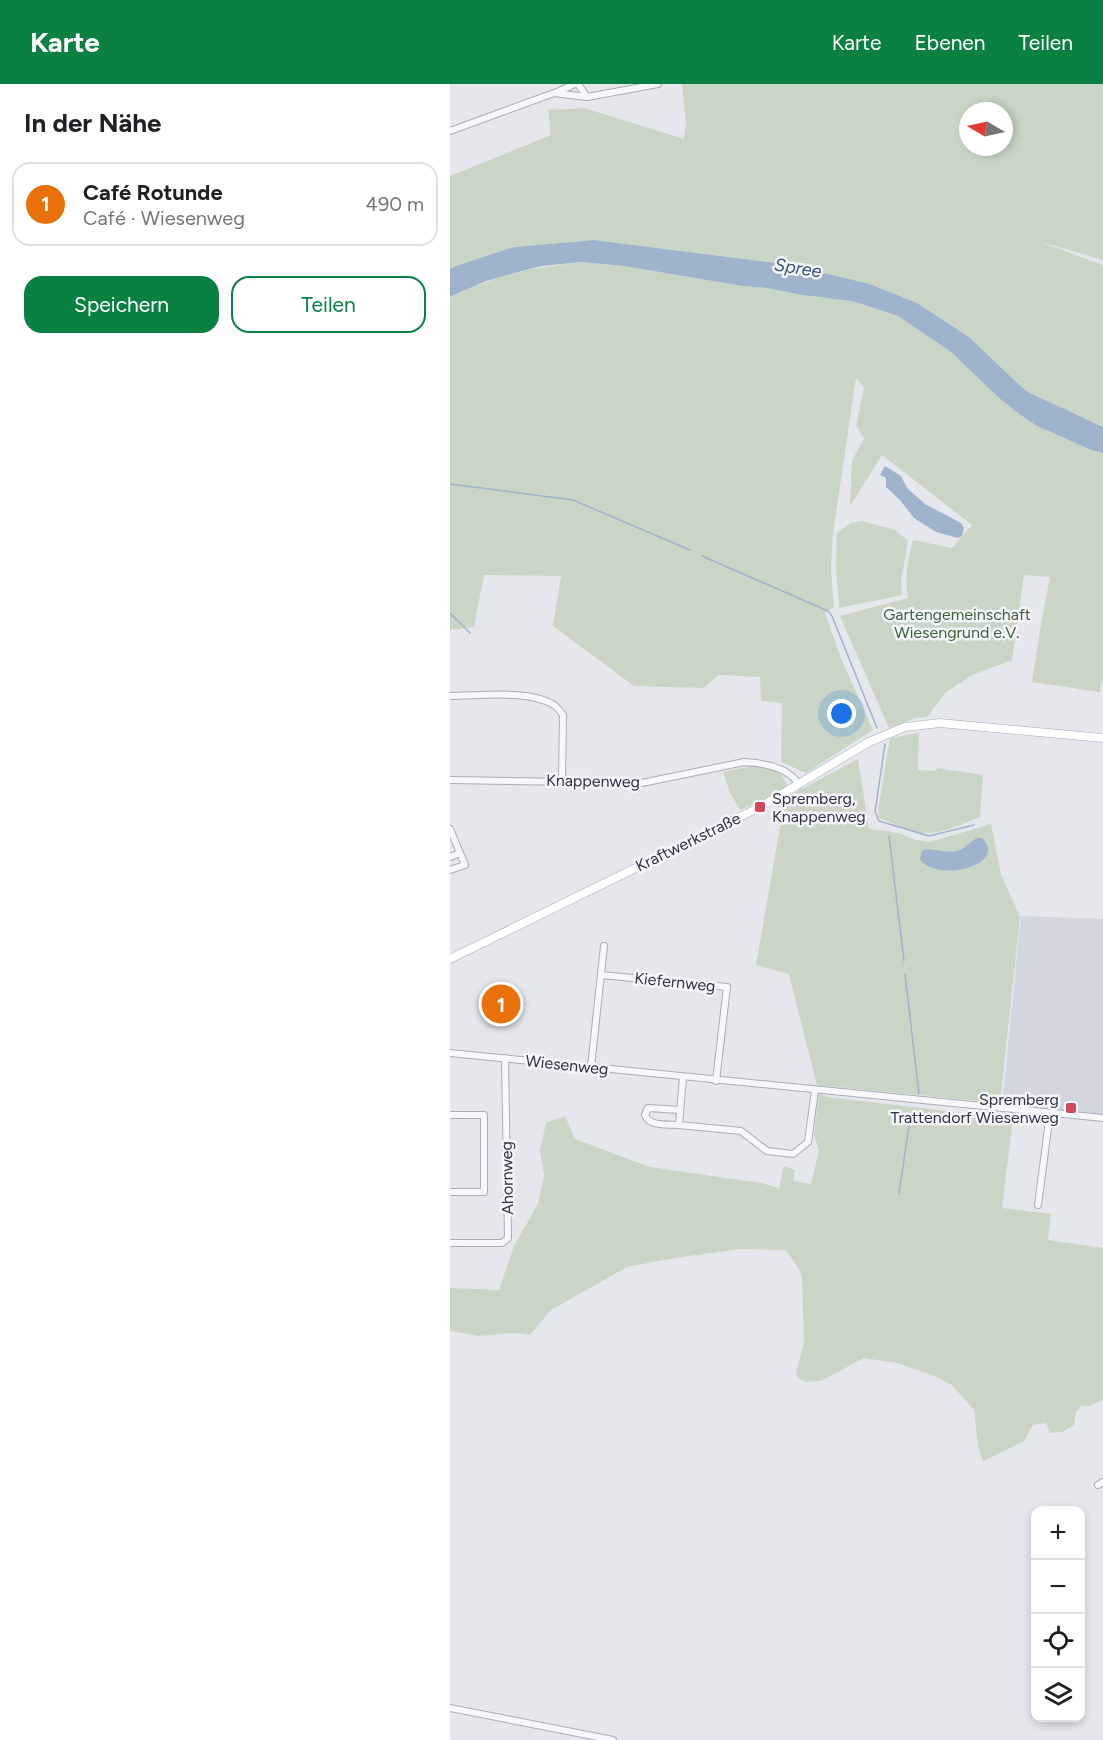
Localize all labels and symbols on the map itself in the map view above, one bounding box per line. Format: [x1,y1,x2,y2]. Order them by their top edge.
north arrow [959,102,1013,156]
water label: Spree [773,253,823,283]
park label: Gartengemeinschaft Wiesengrund e.V. [883,605,1031,642]
your location [827,699,856,728]
street label: Knappenweg [546,771,640,791]
place label: Spremberg, Knappenweg [772,789,866,826]
marker: Spremberg, Knappenweg [753,800,767,814]
street label: Kraftwerkstraße [632,808,744,876]
street label: Kiefernweg [633,968,717,996]
pin: 1 [482,982,520,1026]
street label: Wiesenweg [525,1051,609,1079]
place label: Spremberg Trattendorf Wiesenweg [890,1090,1059,1127]
marker: Spremberg Trattendorf Wiesenweg [1064,1101,1078,1115]
street label: Ahornweg [497,1141,517,1215]

